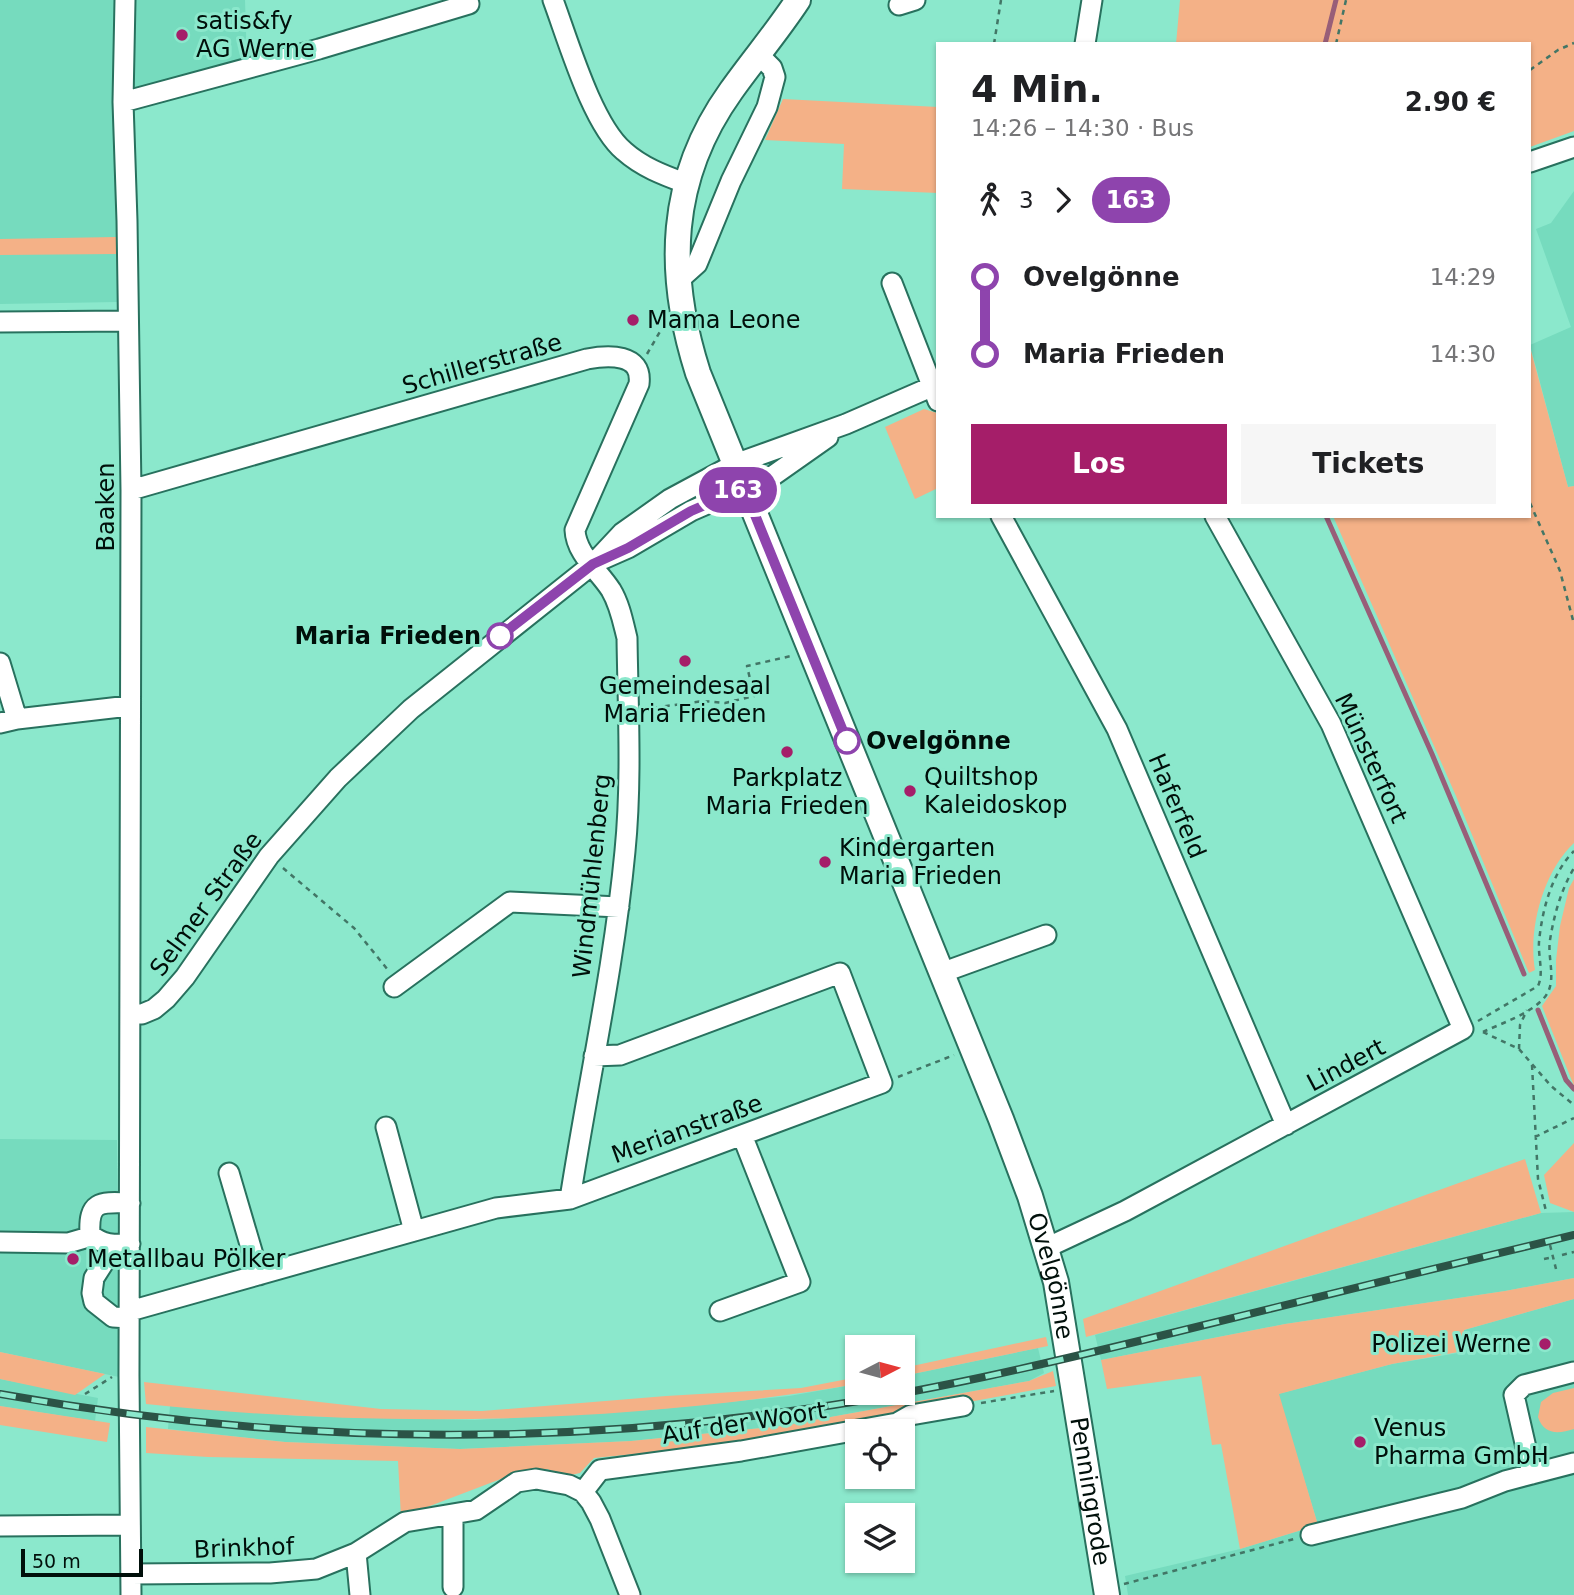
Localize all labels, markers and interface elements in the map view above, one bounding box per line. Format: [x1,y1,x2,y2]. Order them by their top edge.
place label: satis&fy AG Werne [196,7,315,63]
marker: satis&fy AG Werne [174,27,190,43]
text: 4 Min. [971,67,1103,111]
text: 2.90 € [1405,87,1496,117]
text: 14:26 – 14:30 · Bus [971,115,1194,141]
icon: walk [971,181,1009,219]
icon: forward [1044,181,1082,219]
text: 163 [1106,186,1156,214]
text: 3 [1019,187,1034,213]
text: Ovelgönne [1023,262,1180,292]
text: 14:29 [1430,264,1496,290]
place label: Mama Leone [647,306,801,334]
marker: Mama Leone [625,312,641,328]
street label: Schillerstraße [399,328,565,400]
text: Maria Frieden [1023,339,1225,369]
text: 14:30 [1430,341,1496,367]
button: Los [971,424,1227,504]
button: Tickets [1241,424,1496,504]
street label: Baaken [92,463,120,551]
line badge: 163 [698,467,778,513]
text: 163 [713,476,763,504]
place label: Maria Frieden [295,622,481,650]
marker: Maria Frieden [487,623,513,649]
marker: Gemeindesaal Maria Frieden [677,653,693,669]
place label: Gemeindesaal Maria Frieden [599,672,771,728]
street label: Münsterfort [1329,689,1413,827]
place label: Ovelgönne [866,727,1011,755]
marker: Ovelgönne [834,728,860,754]
marker: Parkplatz Maria Frieden [779,744,795,760]
street label: Haferfeld [1142,749,1212,863]
place label: Quiltshop Kaleidoskop [924,763,1068,819]
place label: Parkplatz Maria Frieden [706,764,868,820]
street label: Windmühlenberg [567,772,617,980]
marker: Quiltshop Kaleidoskop [902,783,918,799]
street label: Selmer Straße [144,826,268,982]
place label: Kindergarten Maria Frieden [839,834,1002,890]
marker: Kindergarten Maria Frieden [817,854,833,870]
street label: Lindert [1302,1033,1390,1097]
street label: Merianstraße [608,1089,766,1169]
street label: Ovelgönne [1022,1209,1079,1341]
place label: Metallbau Pölker [87,1245,285,1273]
marker: Metallbau Pölker [65,1251,81,1267]
place label: Polizei Werne [1371,1330,1531,1358]
north arrow [845,1335,915,1405]
map controls [845,1335,915,1573]
marker: Polizei Werne [1537,1336,1553,1352]
street label: Auf der Woort [660,1396,828,1450]
place label: Venus Pharma GmbH [1374,1414,1549,1470]
street label: Penningrode [1064,1415,1116,1568]
button: locate [845,1419,915,1489]
marker: Venus Pharma GmbH [1352,1434,1368,1450]
button: layers [845,1503,915,1573]
street label: Brinkhof [193,1532,295,1564]
scale bar [21,1546,144,1578]
text: 50 m [32,1550,81,1572]

